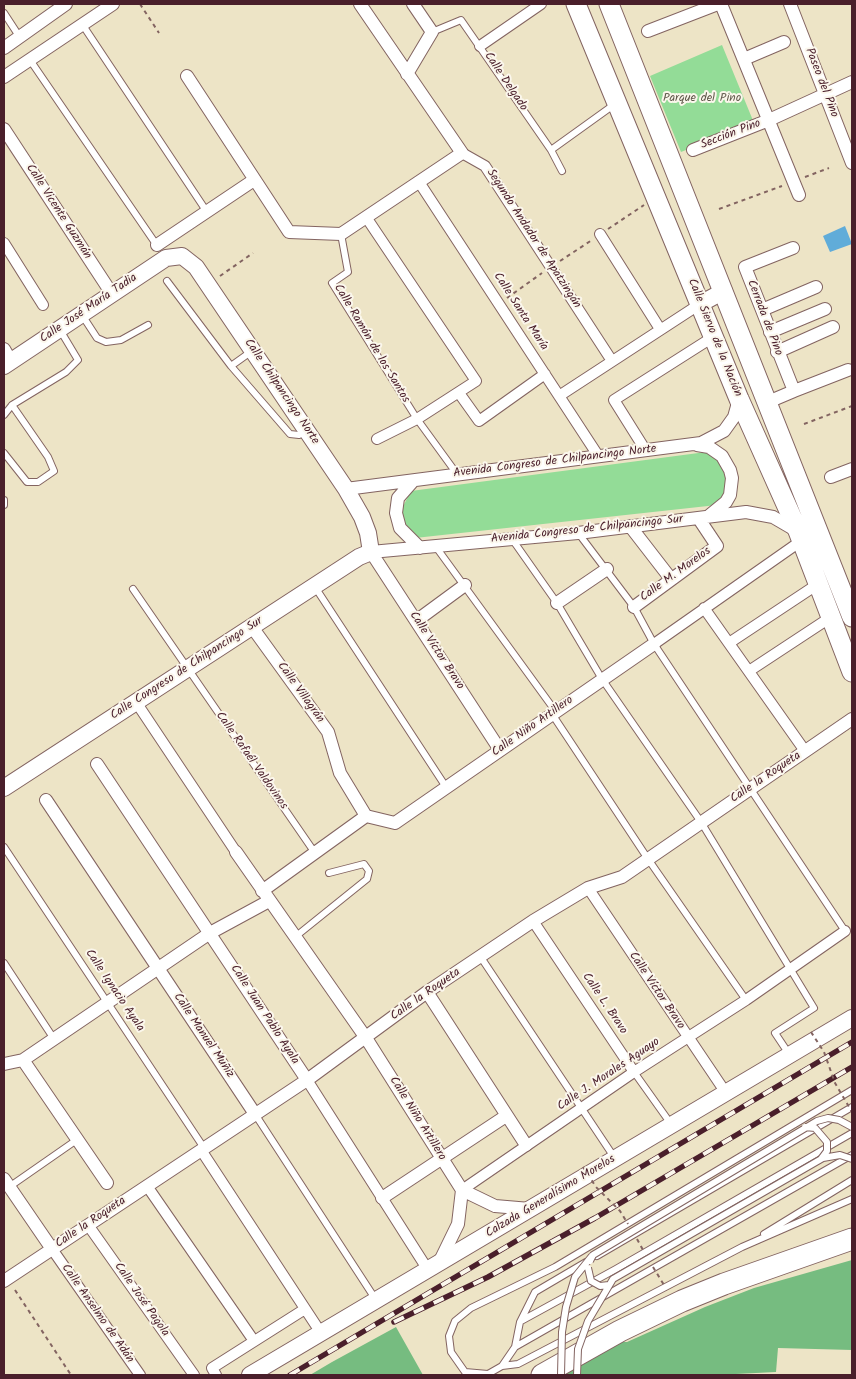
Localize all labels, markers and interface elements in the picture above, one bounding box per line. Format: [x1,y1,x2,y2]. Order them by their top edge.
street label: Paseo del Pino [801,46,841,120]
street label: Calle Delgado [480,50,530,114]
park label: Parque del Pino [663,92,741,106]
street label: Sección Pino [699,117,763,153]
street label: Calle Vicente Guzmán [22,162,94,262]
street label: Segundo Andador de Apatzingán [483,167,583,311]
street label: Calle Santa María [489,270,551,354]
street label: Calle José María Tadia [38,271,140,347]
street label: Calle Siervo de la Nación [684,277,744,399]
street label: Cerrada de Pino [743,278,785,358]
street label: Calle Ramón de los Santos [330,282,412,406]
street label: Calle Chilpancingo Norte [240,336,322,448]
street label: Avenida Congreso de Chilpancingo Norte [453,442,657,482]
street label: Avenida Congreso de Chilpancingo Sur [490,513,684,547]
street label: Calle M. Morelos [638,545,714,605]
street label: Calle Víctor Bravo [405,609,467,693]
street label: Calle Congreso de Chilpancingo Sur [108,614,266,724]
street label: Calle Villagrán [273,660,327,726]
street label: Calle Niño Artillero [490,694,576,760]
street label: Calle Rafaél Valdovinos [212,709,290,813]
street label: Calle la Roqueta [728,749,804,807]
street label: Calle Ignacio Ayala [81,947,147,1035]
street label: Calle Víctor Bravo [625,950,687,1032]
street label: Calle Juan Pablo Ayala [226,962,302,1068]
street label: Calle la Roqueta [388,966,464,1024]
street label: Calle L. Bravo [578,971,630,1037]
street label: Calle Manuel Muñiz [169,991,237,1081]
street label: Calle J. Morales Aguayo [555,1035,663,1115]
street label: Calle Niño Artillero [385,1074,449,1164]
street label: Calzada Generalísimo Morelos [484,1153,618,1241]
street label: Calle la Roqueta [53,1194,129,1252]
street label: Calle José Pagola [110,1260,172,1340]
street label: Calle Anselmo de Adán [57,1262,137,1366]

